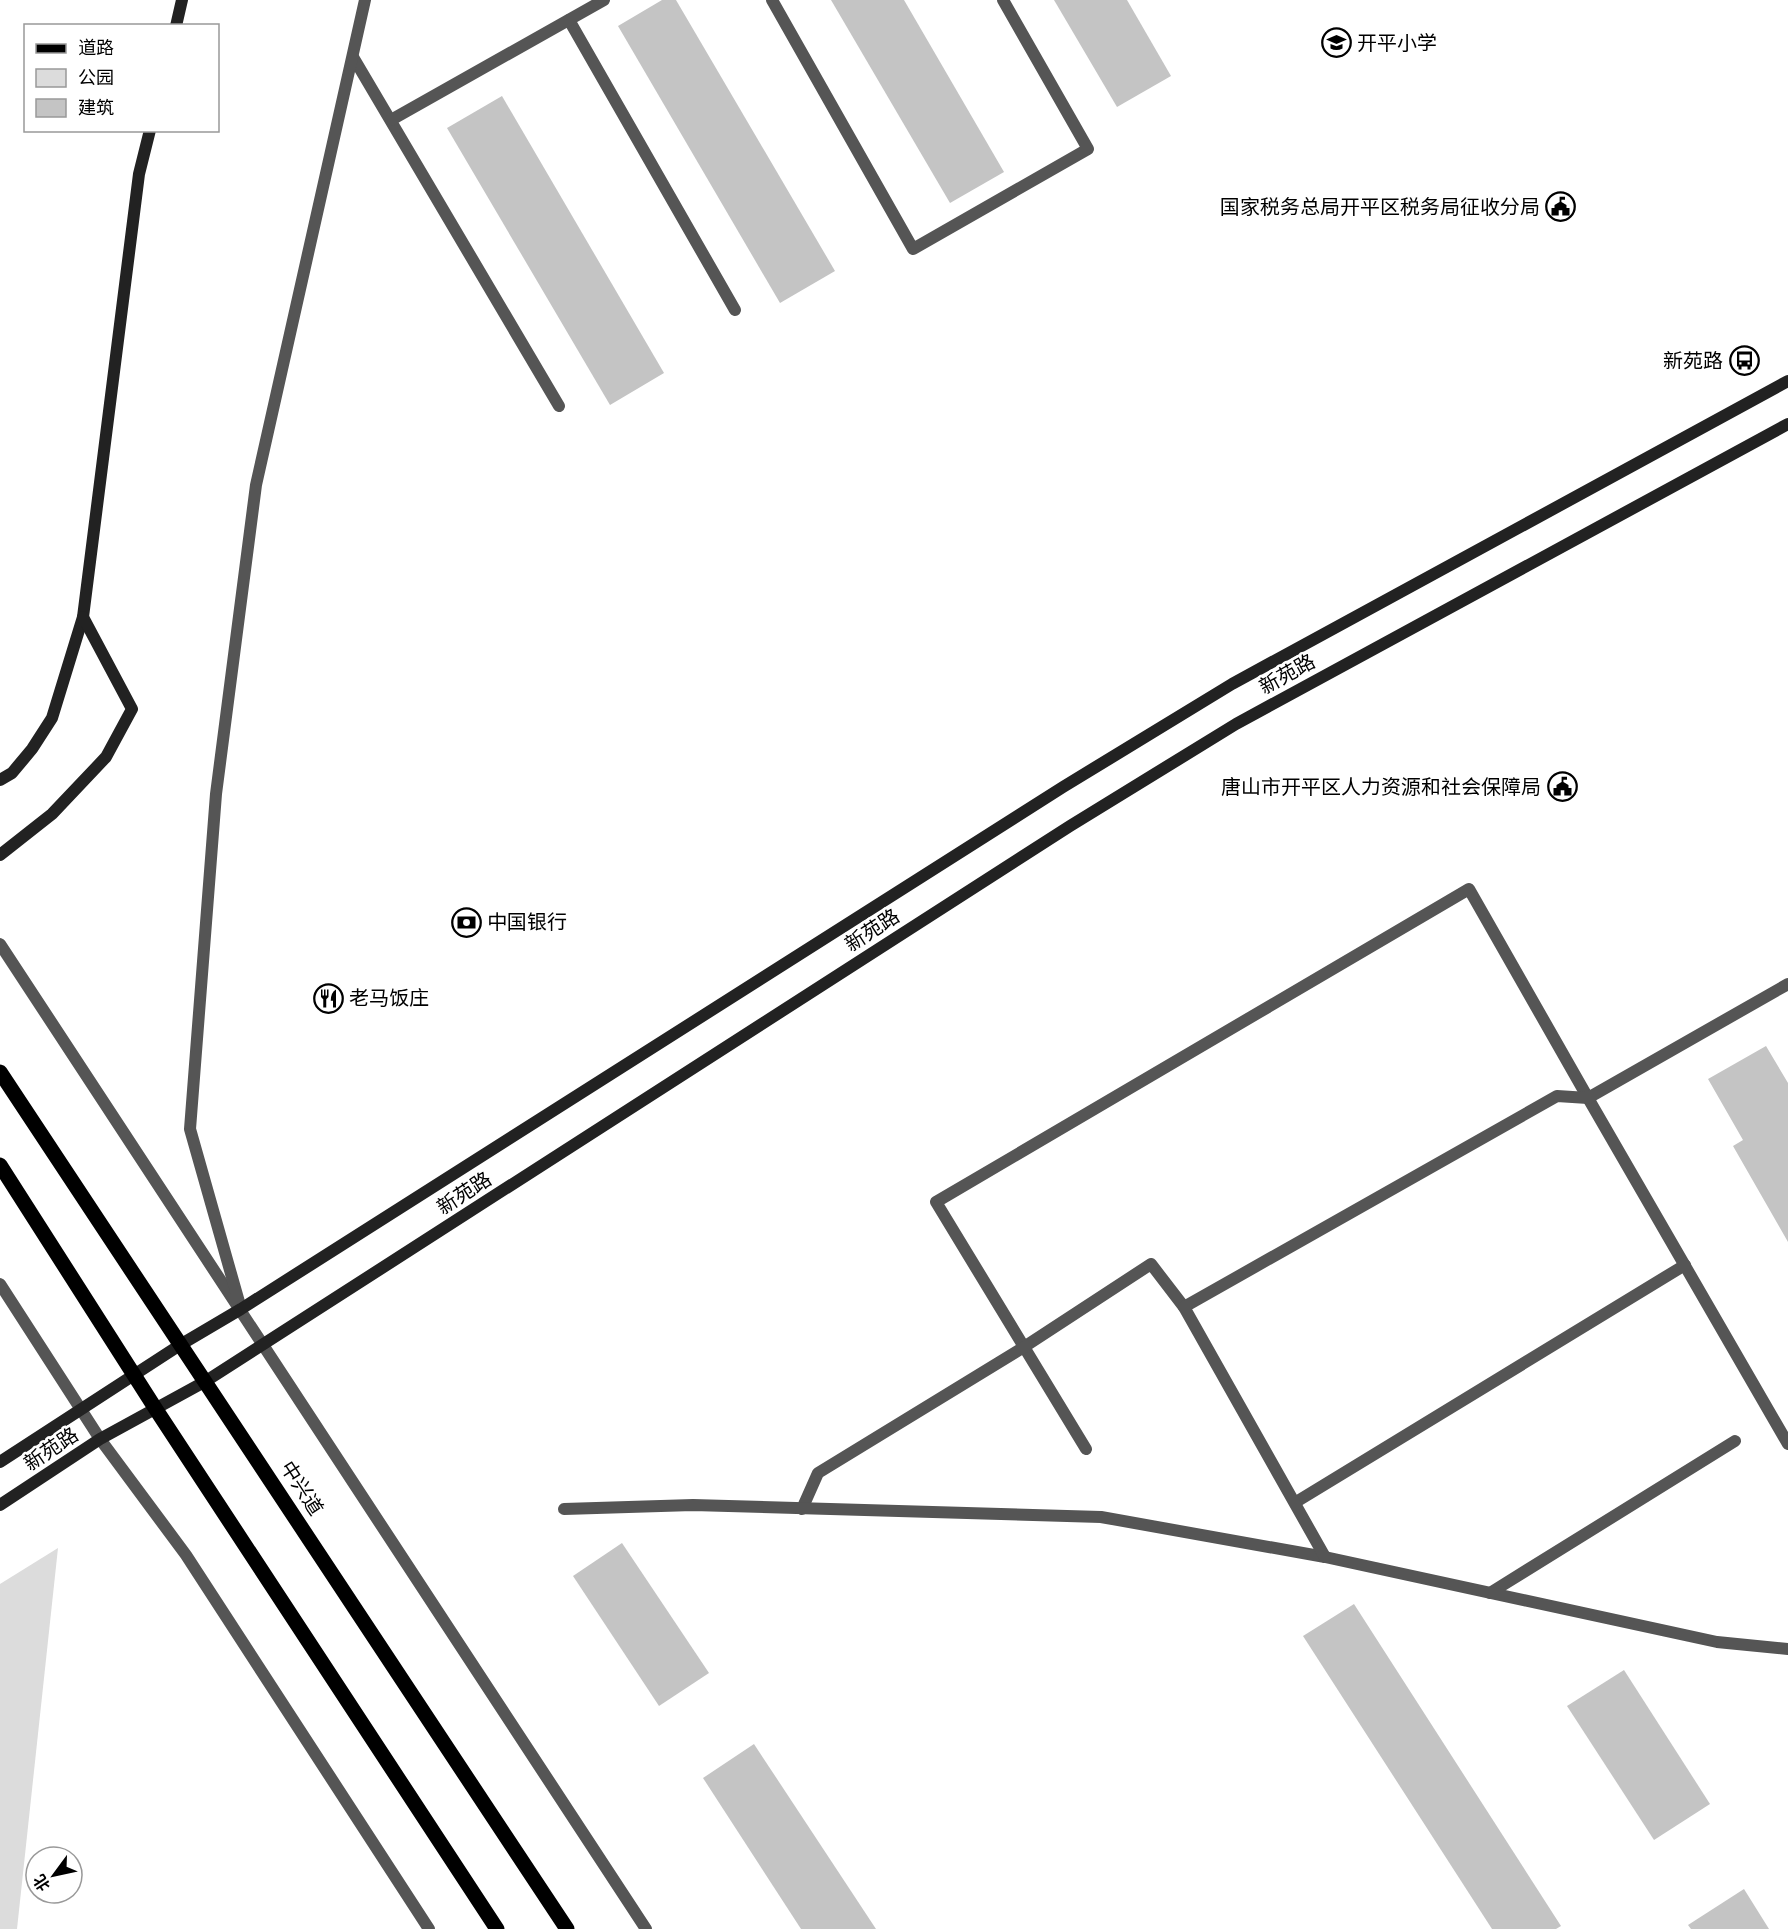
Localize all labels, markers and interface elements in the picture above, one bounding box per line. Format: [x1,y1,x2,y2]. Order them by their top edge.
legend [24,24,219,132]
school or university icon: 开平小学 [1320,27,1352,59]
place label: 开平小学 [1357,31,1437,55]
text: 道路 [78,37,114,59]
text: 公园 [78,67,114,89]
text: 建筑 [78,97,114,119]
public building icon: 国家税务总局开平区税务局征收分局 [1545,191,1577,223]
place label: 国家税务总局开平区税务局征收分局 [1220,195,1540,219]
bus stop icon: 新苑路 [1728,345,1760,377]
place label: 新苑路 [1663,349,1723,373]
street label: 新苑路 [1255,649,1319,699]
public building icon: 唐山市开平区人力资源和社会保障局 [1546,771,1578,803]
place label: 唐山市开平区人力资源和社会保障局 [1221,775,1541,799]
street label: 新苑路 [840,904,904,956]
bank icon: 中国银行 [450,906,482,938]
place label: 中国银行 [487,910,567,934]
restaurant icon: 老马饭庄 [312,982,344,1014]
place label: 老马饭庄 [349,986,429,1010]
street label: 新苑路 [432,1167,496,1219]
street label: 新苑路 [19,1422,83,1476]
street label: 中兴道 [276,1456,328,1520]
north arrow [24,1845,84,1905]
text: 北 [30,1871,54,1895]

